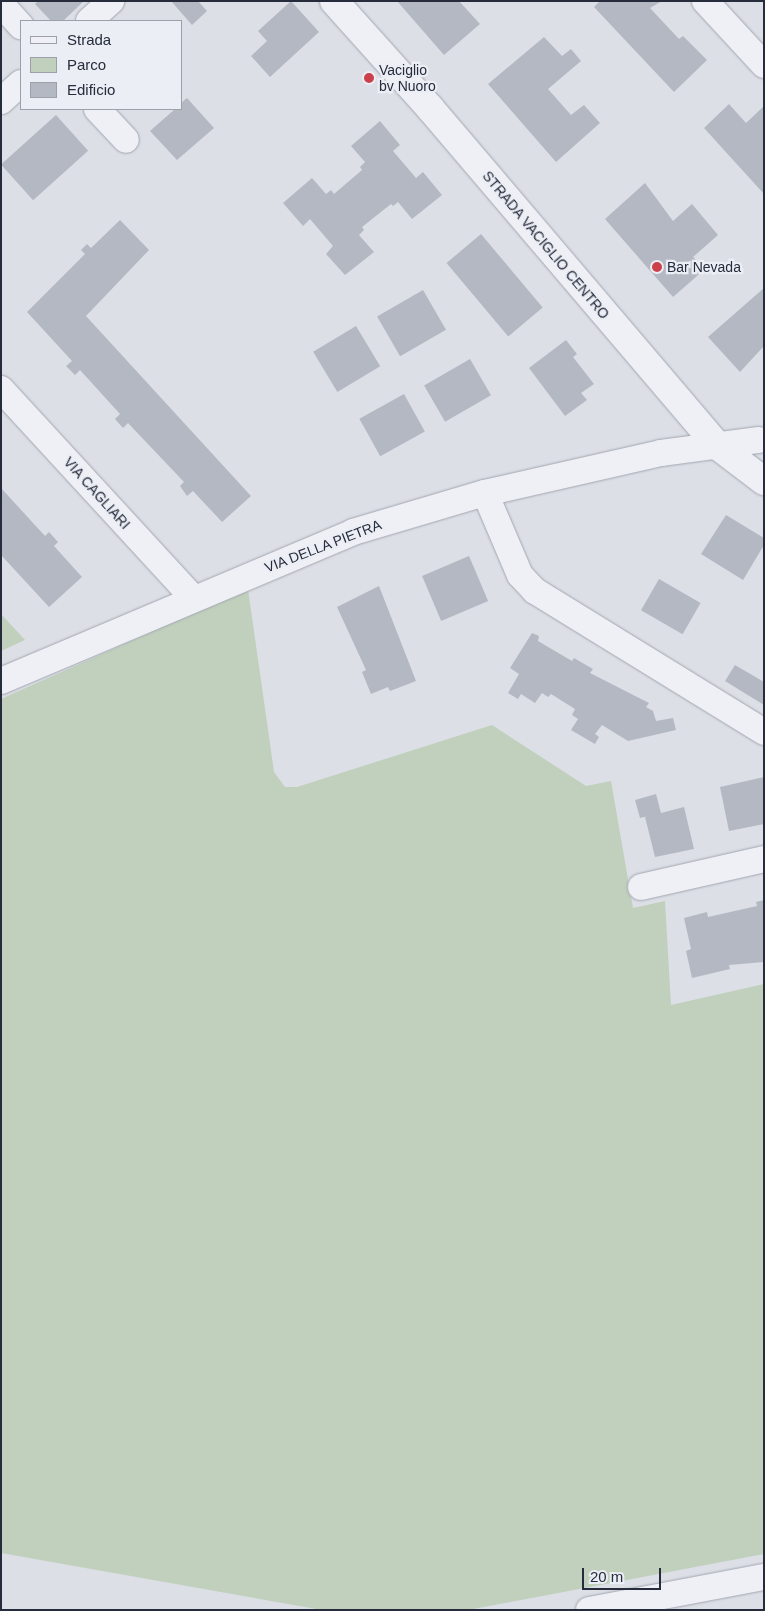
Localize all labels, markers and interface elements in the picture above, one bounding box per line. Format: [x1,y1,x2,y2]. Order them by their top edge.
legend [20,20,182,110]
text: Strada [67,31,111,48]
text: Parco [67,56,106,73]
place label: Vaciglio bv Nuoro [379,62,436,94]
marker: Vaciglio bv Nuoro [363,72,375,84]
text: Edificio [67,81,115,98]
street label: STRADA VACIGLIO CENTRO [479,167,613,323]
place label: Bar Nevada [667,259,741,275]
marker: Bar Nevada [651,261,663,273]
street label: VIA CAGLIARI [60,453,134,533]
street label: VIA DELLA PIETRA [262,516,384,576]
scale bar [585,1558,664,1590]
text: 20 m [590,1568,623,1585]

